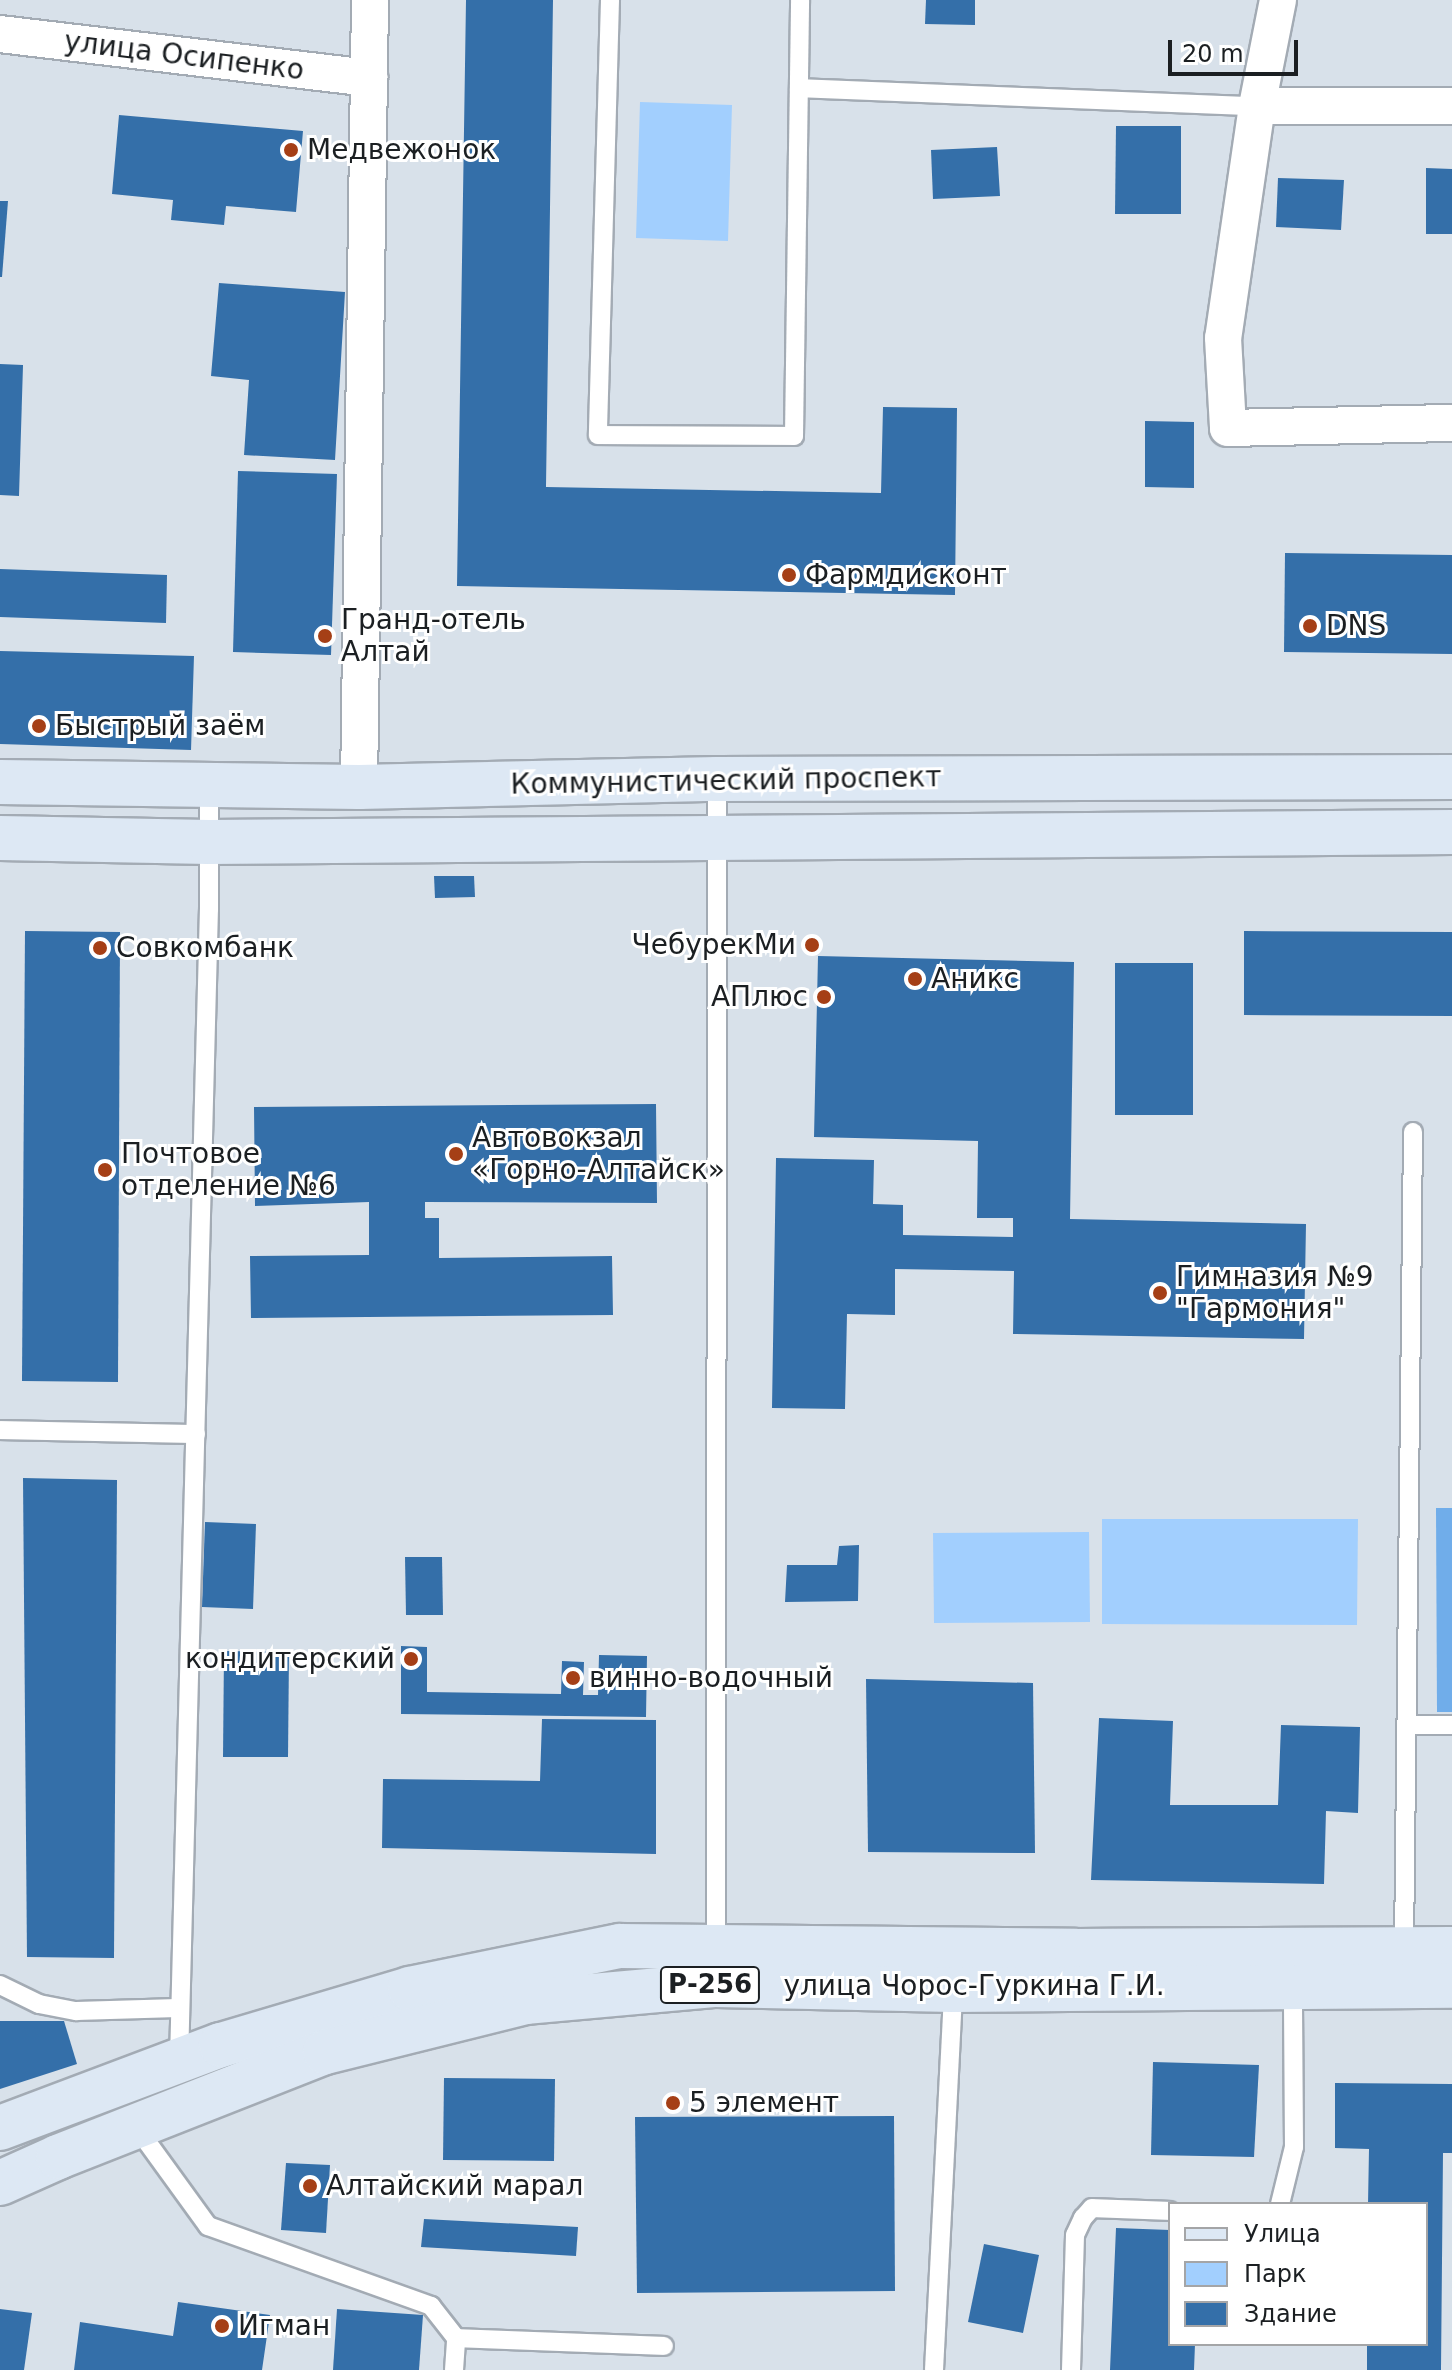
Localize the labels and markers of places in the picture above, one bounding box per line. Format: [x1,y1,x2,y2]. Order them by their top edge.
place label: Медвежонок [307,133,496,167]
marker: Медвежонок [282,141,300,159]
place label: Фармдисконт [805,558,1007,592]
marker: Фармдисконт [780,566,798,584]
place label: Гранд-отель Алтай [341,603,526,669]
place label: DNS [1326,609,1386,643]
marker: DNS [1301,617,1319,635]
marker: Гранд-отель Алтай [316,627,334,645]
place label: Быстрый заём [55,709,265,743]
marker: Быстрый заём [30,717,48,735]
place label: ЧебурекМи [631,928,796,962]
place label: Совкомбанк [116,931,294,965]
marker: ЧебурекМи [803,936,821,954]
marker: Совкомбанк [91,939,109,957]
place label: Аникс [931,962,1019,996]
marker: Аникс [906,970,924,988]
place label: АПлюс [711,980,808,1014]
marker: АПлюс [815,988,833,1006]
place label: Автовокзал «Горно-Алтайск» [472,1121,725,1187]
place label: Почтовое отделение №6 [121,1137,336,1203]
marker: Автовокзал «Горно-Алтайск» [447,1145,465,1163]
marker: Почтовое отделение №6 [96,1161,114,1179]
place label: Гимназия №9 "Гармония" [1176,1260,1374,1326]
marker: Гимназия №9 "Гармония" [1151,1284,1169,1302]
place label: кондитерский [185,1642,395,1676]
marker: кондитерский [402,1650,420,1668]
place label: винно-водочный [589,1661,833,1695]
marker: винно-водочный [564,1669,582,1687]
place label: 5 элемент [689,2086,839,2120]
marker: 5 элемент [664,2094,682,2112]
place label: Алтайский марал [326,2169,583,2203]
marker: Алтайский марал [301,2177,319,2195]
place label: Игман [238,2309,330,2343]
marker: Игман [213,2317,231,2335]

